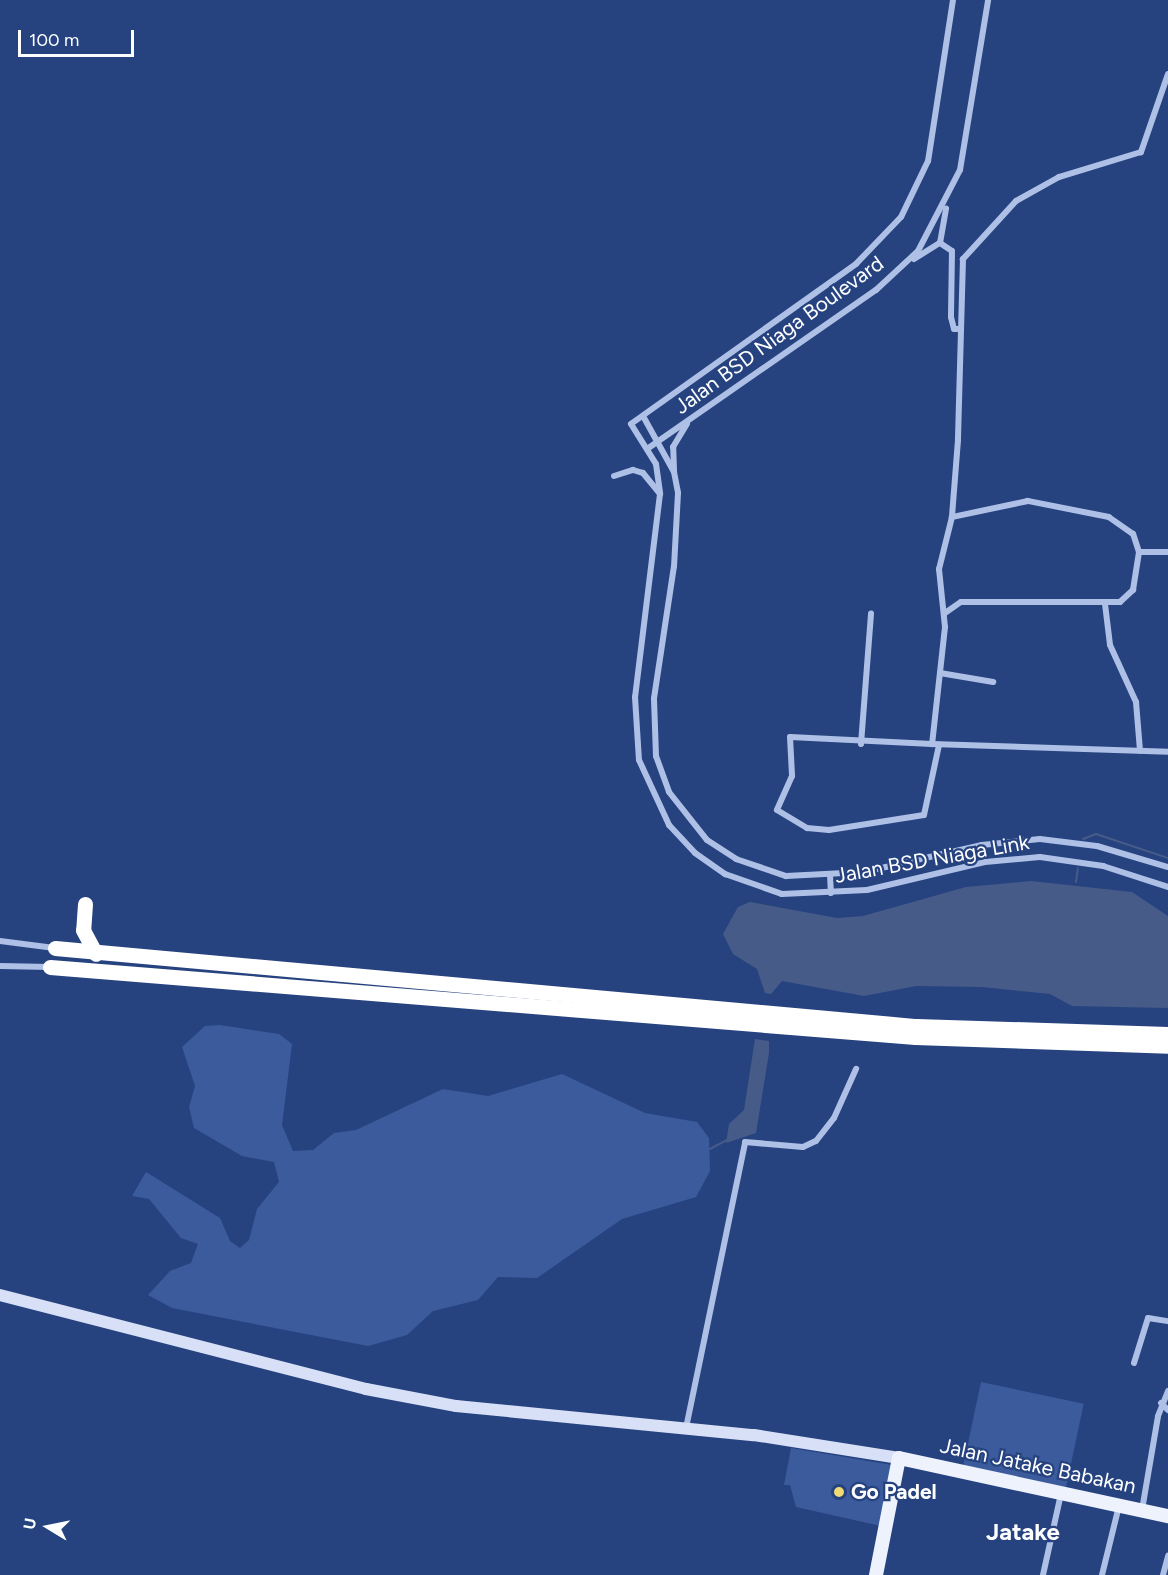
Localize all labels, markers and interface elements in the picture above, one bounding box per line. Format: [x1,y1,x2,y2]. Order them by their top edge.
scale bar [21,18,136,56]
text: 100 m [29,29,79,51]
street label: Jalan BSD Niaga Boulevard [669,251,889,419]
street label: Jalan BSD Niaga Link [833,829,1031,889]
street label: Jalan Jatake Babakan [938,1433,1138,1499]
place label: Go Padel [851,1479,937,1505]
marker: Go Padel [832,1485,846,1499]
north arrow [18,1497,78,1557]
text: U [19,1517,40,1531]
district label: Jatake [986,1518,1060,1546]

